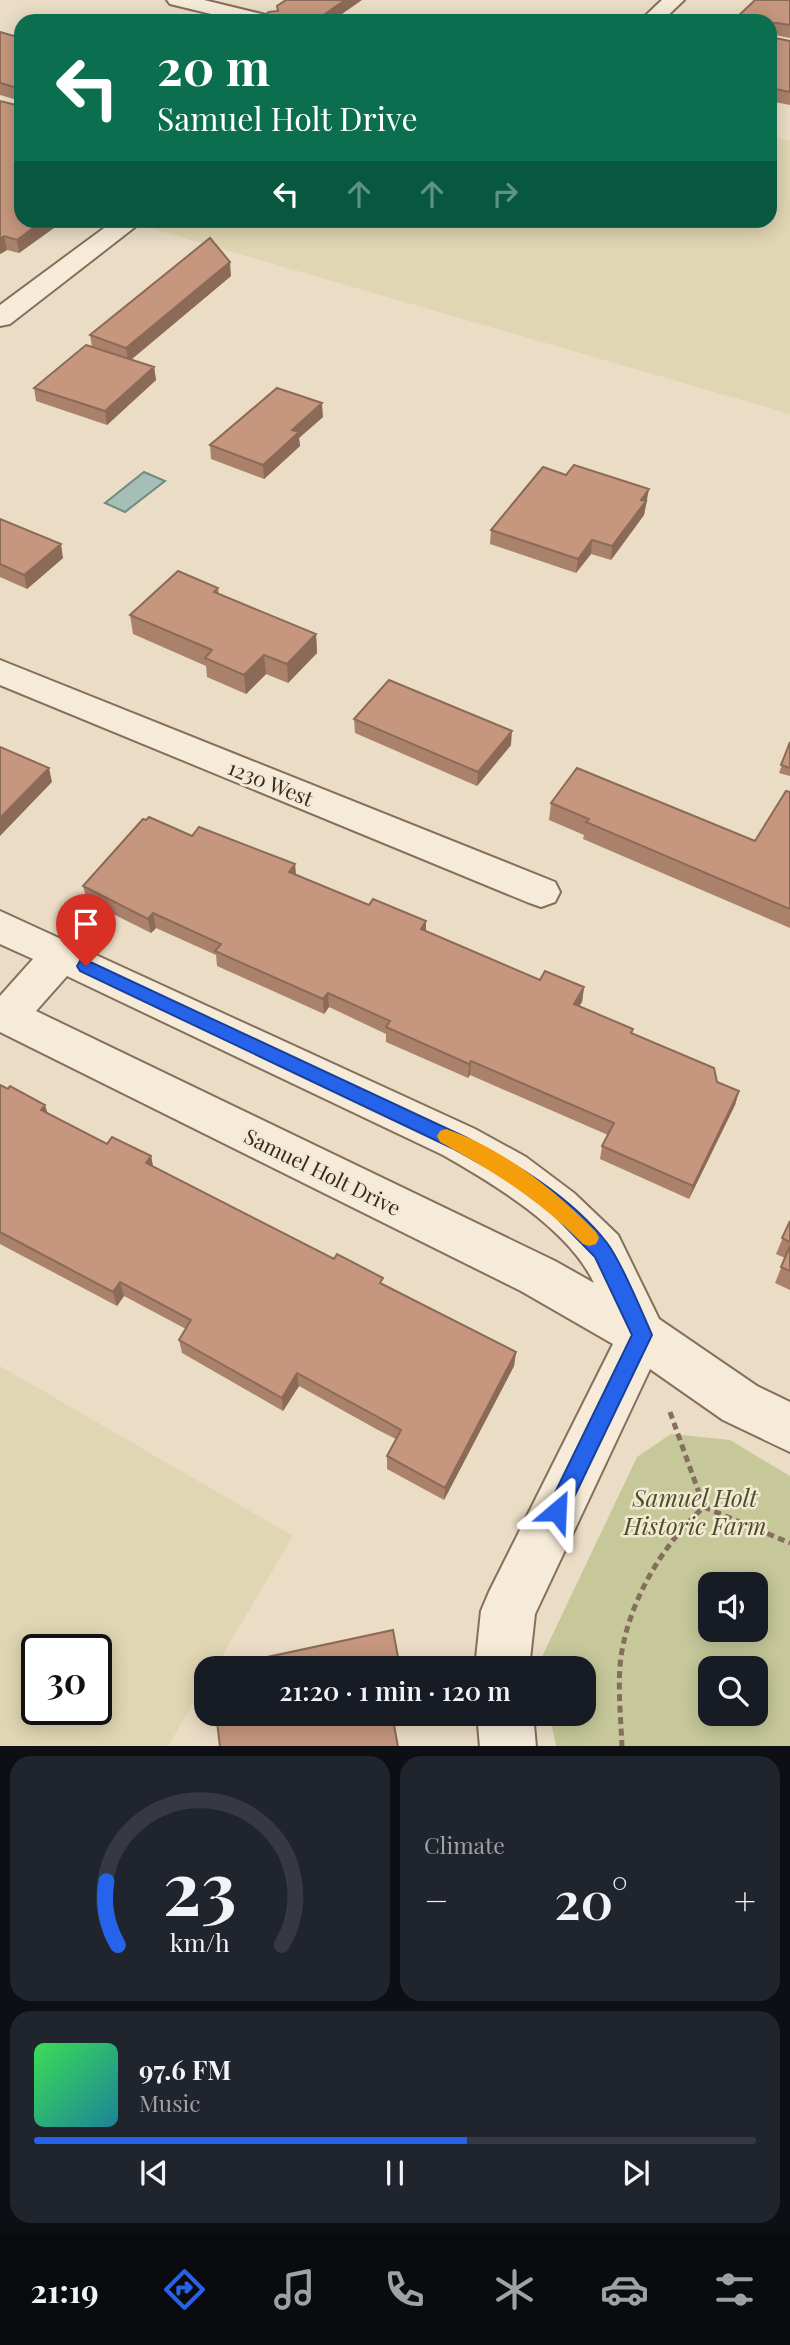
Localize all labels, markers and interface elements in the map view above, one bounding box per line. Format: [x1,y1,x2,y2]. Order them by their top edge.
text: 20 m [157,33,270,98]
icon: left [42,42,133,133]
text: Samuel Holt Drive [157,96,418,139]
icon: left [267,175,305,213]
icon: ahead [340,175,378,213]
icon: ahead [413,175,451,213]
icon: right [486,175,524,213]
street label: 1230 West [224,752,318,812]
pin [56,894,116,966]
icon: arrive [67,905,105,943]
street label: Samuel Holt Drive [240,1121,406,1221]
position arrow [520,1474,594,1548]
park label: Samuel Holt Historic Farm [623,1481,766,1541]
map controls [698,1572,768,1726]
button: sound [698,1572,768,1642]
speed limit sign: 30 [21,1634,112,1725]
button: search [698,1656,768,1726]
text: 21:20 · 1 min · 120 m [279,1673,511,1708]
text: Climate [424,1829,505,1860]
text: 23 [163,1836,237,1933]
text: 20° [554,1864,628,1933]
text: − [424,1874,449,1925]
text: + [734,1874,756,1925]
text: km/h [170,1924,230,1957]
text: 97.6 FM [139,2052,231,2087]
text: Music [139,2087,200,2118]
icon: previous [135,2154,173,2192]
icon: pause [376,2154,414,2192]
icon: next [617,2154,655,2192]
icon: directions [160,2265,209,2314]
icon: music [270,2265,319,2314]
icon: phone [380,2265,429,2314]
icon: climate [490,2265,539,2314]
icon: car [600,2265,649,2314]
icon: filters [710,2265,759,2314]
text: 21:19 [31,2268,99,2311]

